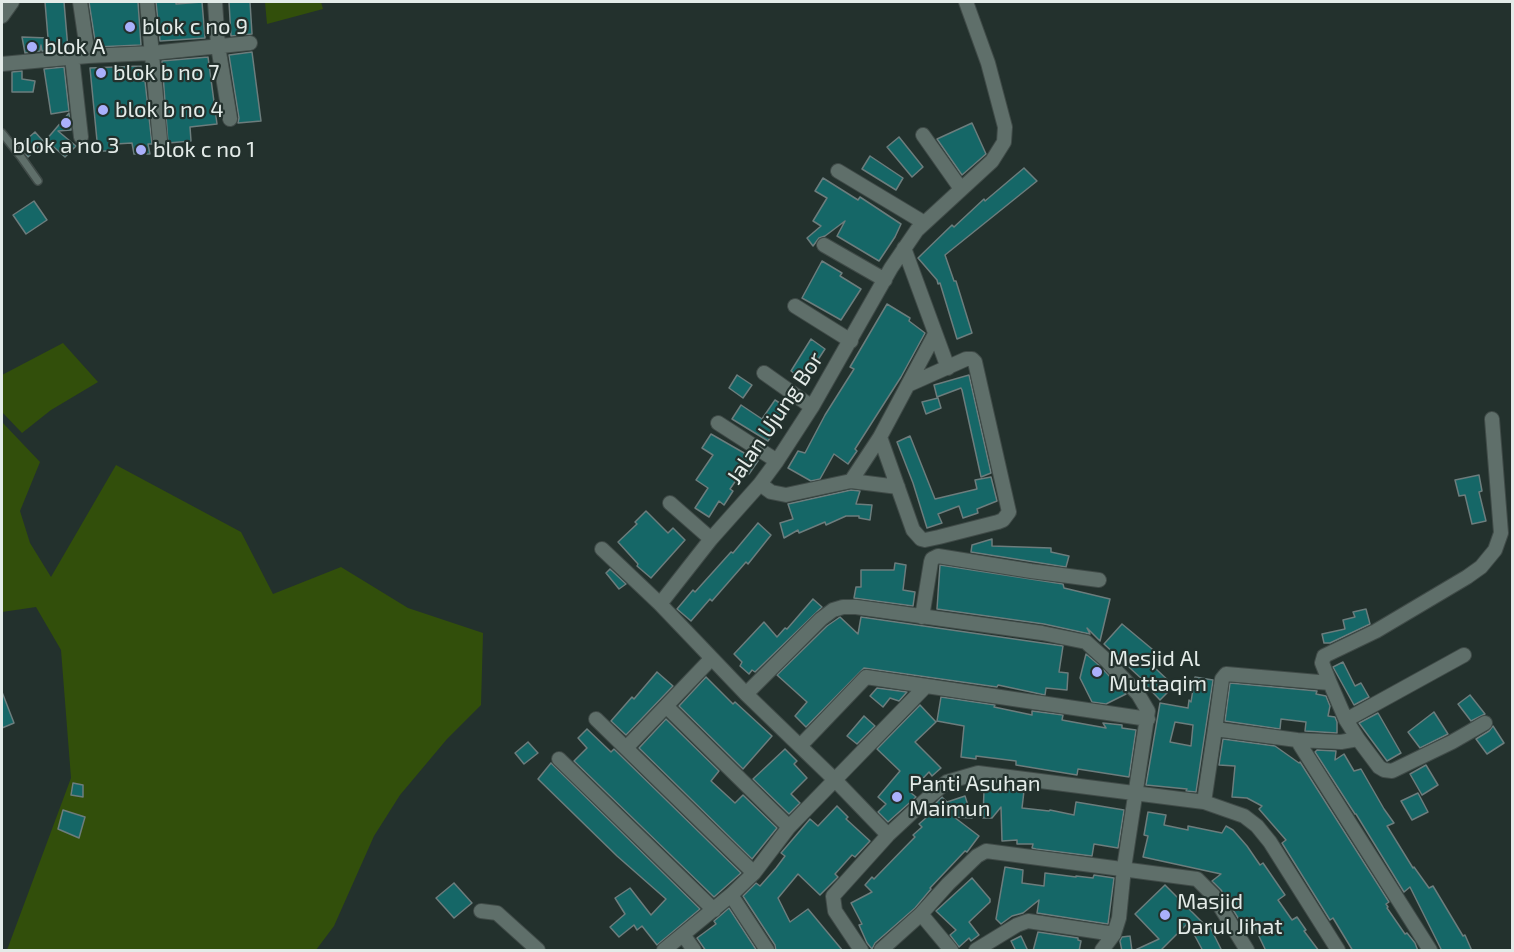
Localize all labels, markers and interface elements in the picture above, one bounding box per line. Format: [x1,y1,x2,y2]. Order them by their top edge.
place label: blok c no 9 [142,14,248,40]
marker: blok c no 9 [123,20,137,34]
place label: blok A [44,34,105,60]
marker: blok A [25,40,39,54]
place label: blok b no 7 [113,60,220,86]
marker: blok b no 7 [94,66,108,80]
place label: blok b no 4 [115,97,224,123]
marker: blok b no 4 [96,103,110,117]
marker: blok a no 3 [59,116,73,130]
place label: blok a no 3 [12,133,120,159]
place label: blok c no 1 [153,137,255,163]
marker: blok c no 1 [134,143,148,157]
street label: Jalan Ujung Bor [721,347,829,489]
place label: Mesjid Al Muttaqim [1109,646,1207,698]
marker: Mesjid Al Muttaqim [1090,665,1104,679]
place label: Panti Asuhan Maimun [909,771,1041,822]
marker: Panti Asuhan Maimun [890,790,904,804]
place label: Masjid Darul Jihat [1177,889,1283,940]
marker: Masjid Darul Jihat [1158,908,1172,922]

